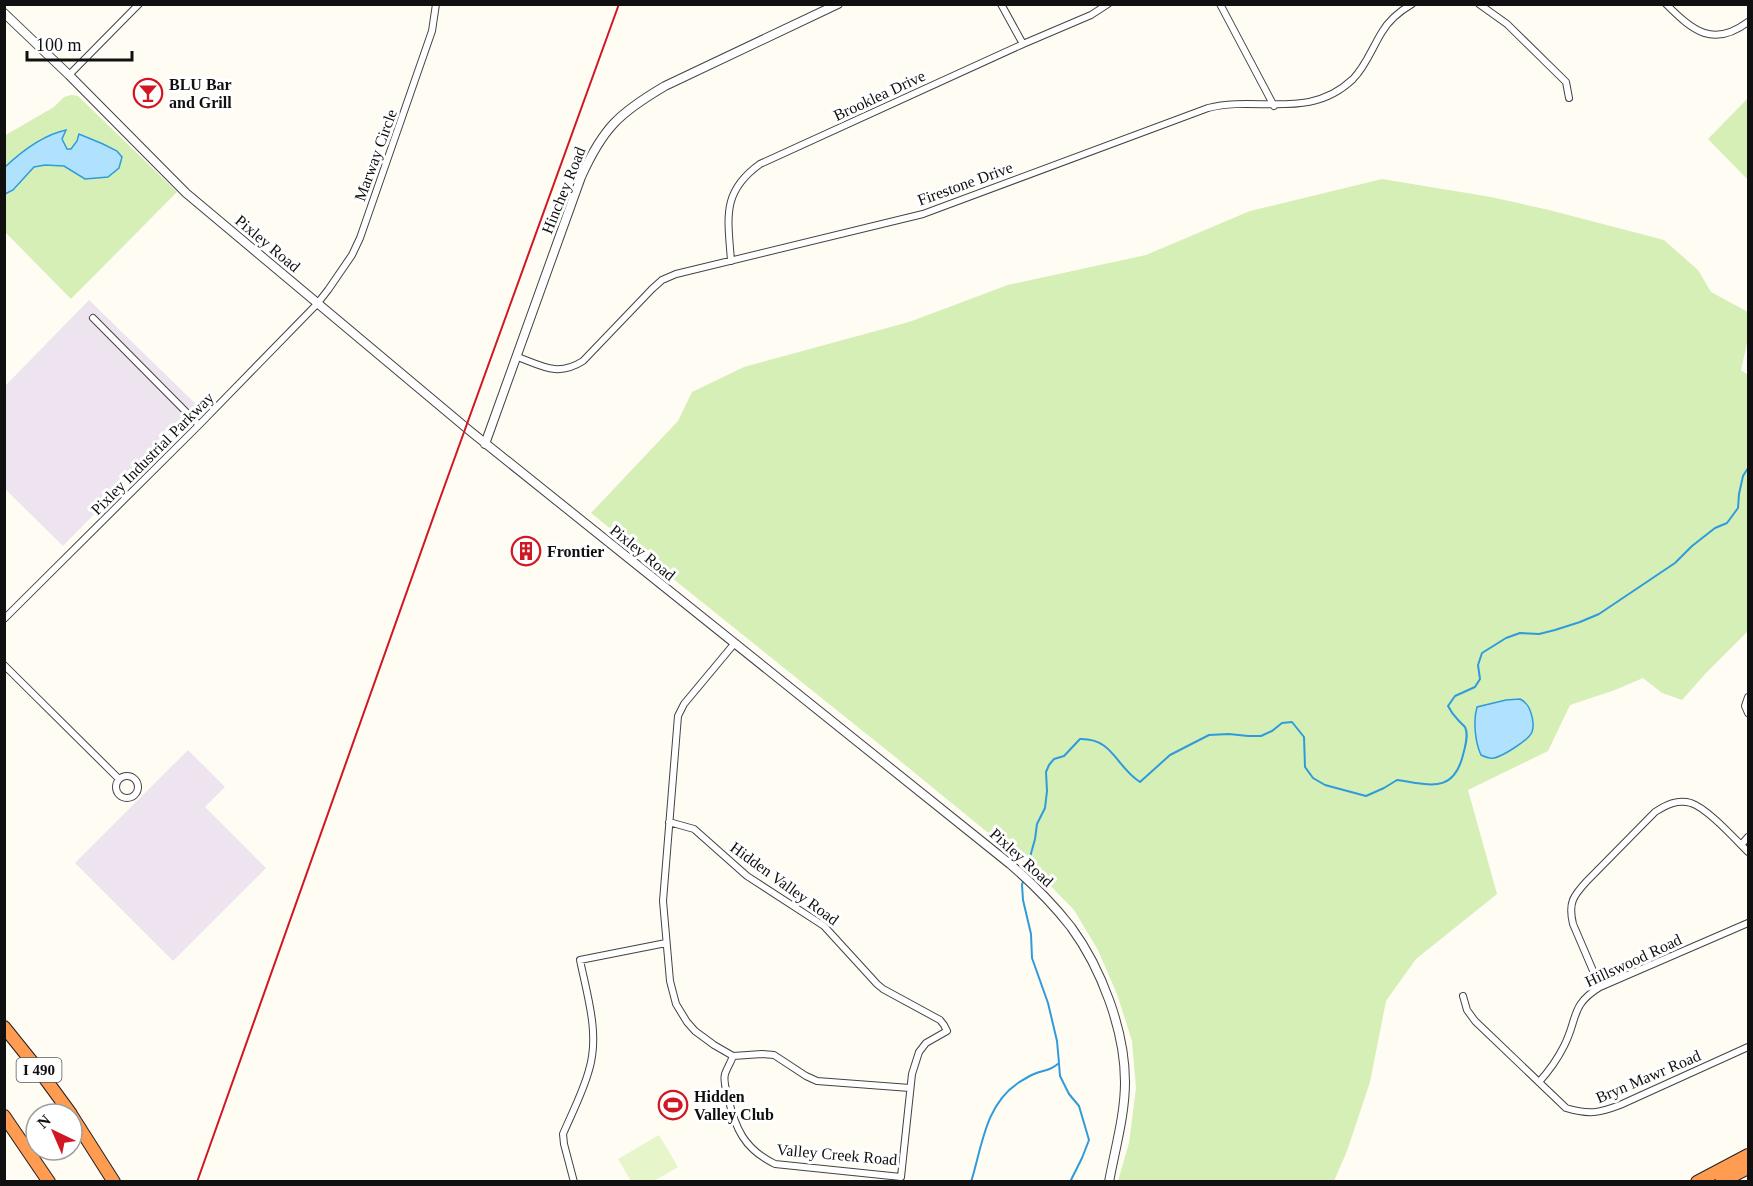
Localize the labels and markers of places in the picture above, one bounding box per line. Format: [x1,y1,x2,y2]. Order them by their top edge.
place label: BLU Bar and Grill [169,76,232,111]
bar icon: BLU Bar and Grill [132,77,164,109]
building icon: Frontier [510,535,542,567]
place label: Frontier [547,543,604,560]
place label: Hidden Valley Club [694,1088,774,1124]
sports icon: Hidden Valley Club [657,1089,689,1121]

